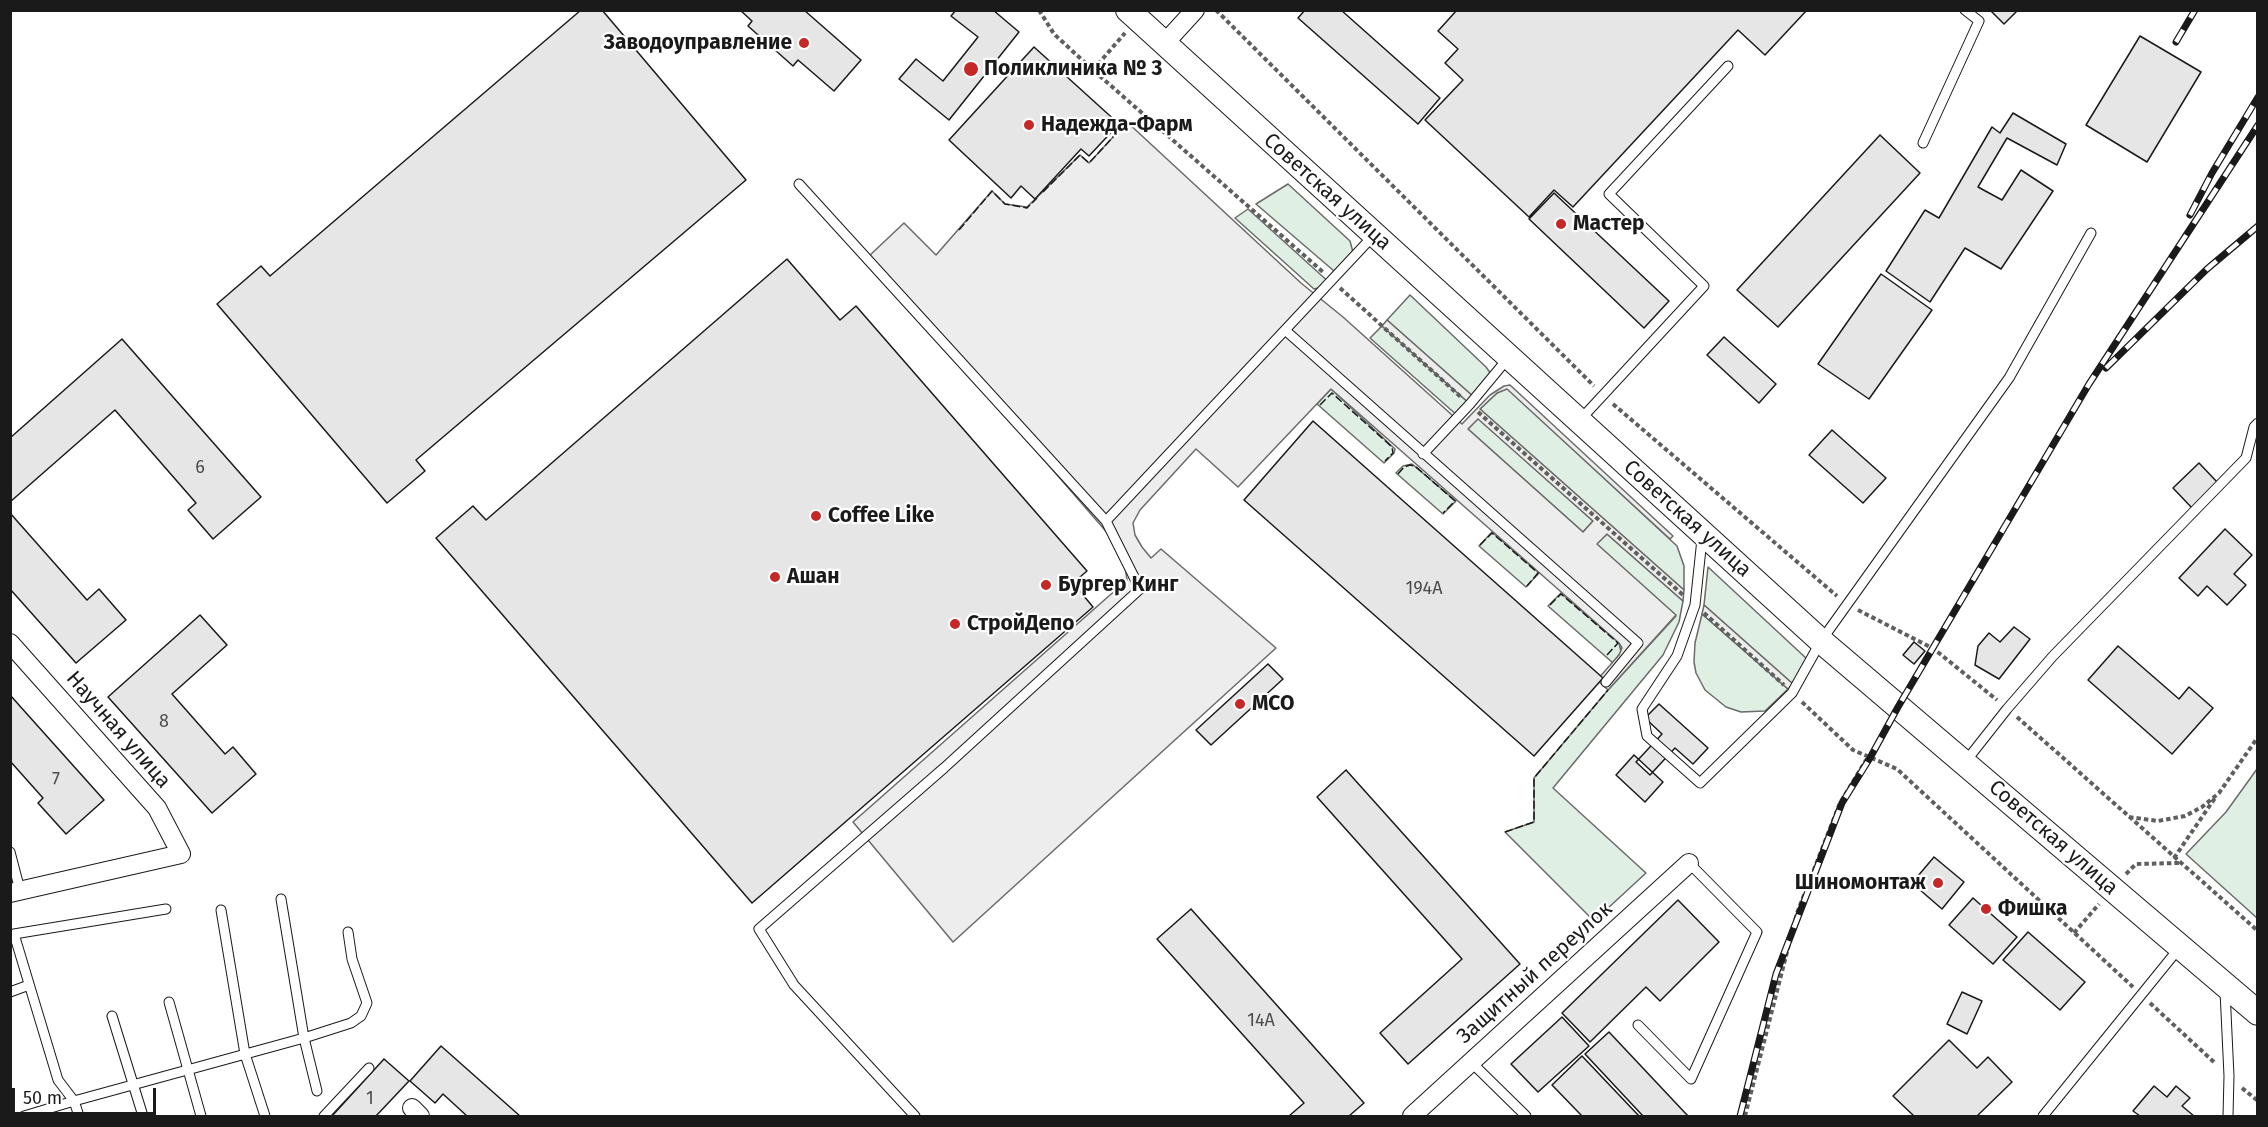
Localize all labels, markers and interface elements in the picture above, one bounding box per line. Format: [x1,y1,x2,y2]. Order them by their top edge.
place label: Заводоуправление [604,30,792,56]
marker: Заводоуправление [797,36,811,50]
place label: Поликлиника № 3 [984,56,1162,82]
marker: Поликлиника № 3 [962,60,980,78]
place label: Надежда-Фарм [1041,112,1193,138]
marker: Надежда-Фарм [1022,118,1036,132]
street label: Советская улица [1258,128,1396,256]
place label: Мастер [1573,211,1645,237]
marker: Мастер [1554,217,1568,231]
street label: Советская улица [1618,455,1756,583]
house number: 6 [195,457,205,479]
place label: Coffee Like [828,503,934,529]
marker: Coffee Like [809,509,823,523]
place label: Ашан [787,564,840,590]
marker: Ашан [768,570,782,584]
place label: Бургер Кинг [1058,572,1178,598]
marker: Бургер Кинг [1039,578,1053,592]
house number: 194А [1406,578,1442,600]
place label: СтройДепо [967,611,1075,637]
marker: СтройДепо [948,617,962,631]
street label: Научная улица [60,666,176,794]
place label: МСО [1252,691,1294,717]
marker: МСО [1233,697,1247,711]
house number: 8 [159,711,169,733]
house number: 7 [52,769,60,791]
street label: Советская улица [1983,775,2123,901]
place label: Шиномонтаж [1795,870,1926,896]
marker: Шиномонтаж [1931,876,1945,890]
place label: Фишка [1998,896,2067,922]
street label: Защитный переулок [1452,897,1618,1049]
marker: Фишка [1979,902,1993,916]
house number: 14А [1247,1010,1275,1032]
scale bar [15,1076,159,1114]
text: 50 m [23,1087,62,1109]
house number: 1 [366,1088,374,1110]

